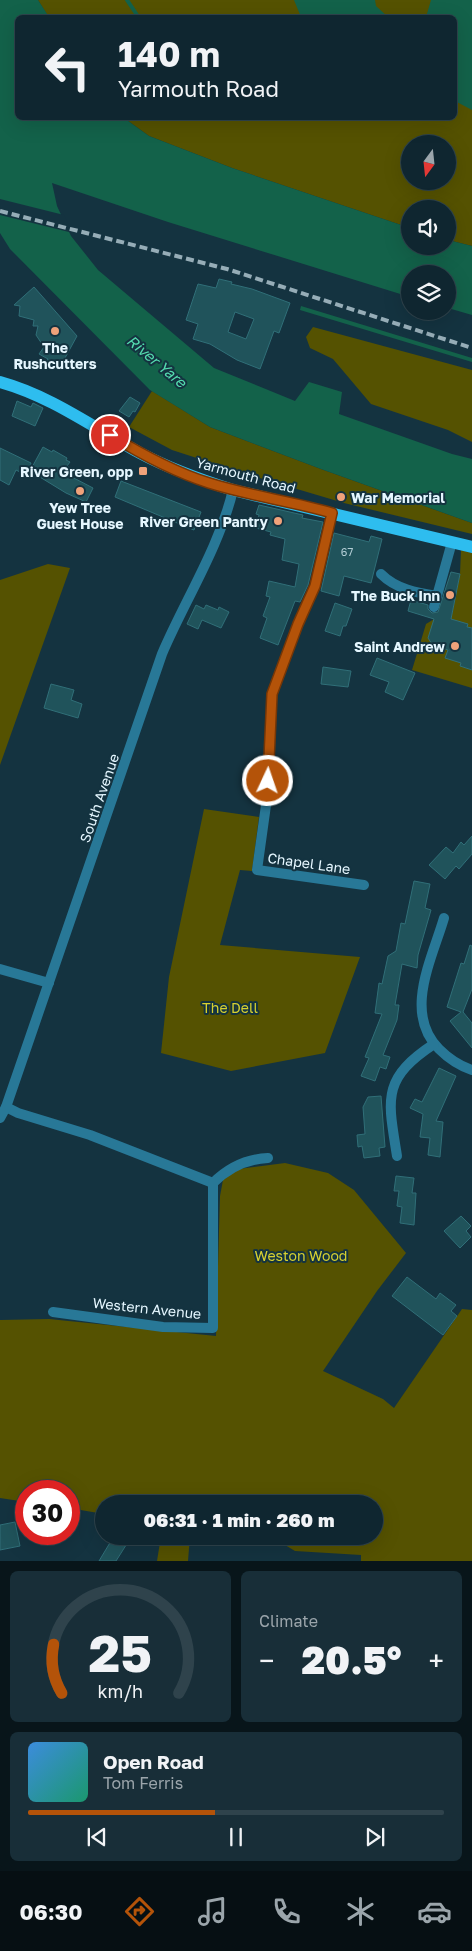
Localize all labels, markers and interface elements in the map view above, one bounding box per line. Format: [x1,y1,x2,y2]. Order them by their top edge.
text: 140 m [118,33,220,75]
icon: left [35,35,100,100]
text: Yarmouth Road [118,75,279,102]
north arrow [401,135,456,190]
map controls [401,135,456,320]
button: sound [401,200,456,255]
button: layers [401,265,456,320]
marker: The Rushcutters [49,325,61,337]
water label: River Yare [124,331,191,392]
place label: The Rushcutters [13,339,97,372]
pin [89,414,131,456]
icon: arrive [96,421,124,449]
street label: Yarmouth Road [194,454,298,496]
place label: River Green, opp [20,463,133,480]
marker: River Green, opp [137,465,149,477]
marker: Yew Tree Guest House [74,485,86,497]
place label: War Memorial [351,489,445,506]
marker: War Memorial [335,491,347,503]
place label: Yew Tree Guest House [36,499,124,532]
place label: River Green Pantry [139,513,269,530]
marker: River Green Pantry [272,515,284,527]
house number: 67 [341,545,353,558]
place label: The Buck Inn [351,587,440,604]
marker: The Buck Inn [444,589,456,601]
place label: Saint Andrew [354,638,445,655]
marker: Saint Andrew [449,640,461,652]
street label: South Avenue [76,751,122,845]
position arrow [241,754,293,806]
street label: Chapel Lane [266,849,352,877]
park label: The Dell [202,999,258,1016]
park label: Weston Wood [255,1247,347,1264]
street label: Western Avenue [92,1294,202,1322]
speed limit sign: 30 [15,1480,80,1545]
text: 06:31 · 1 min · 260 m [144,1508,334,1531]
text: Climate [259,1611,318,1631]
text: 25 [89,1621,152,1683]
text: 20.5° [302,1637,401,1682]
text: − [259,1644,274,1677]
text: + [429,1644,444,1677]
text: km/h [98,1680,143,1702]
text: Open Road [103,1750,204,1773]
text: Tom Ferris [103,1773,183,1793]
icon: previous [83,1823,111,1851]
icon: pause [222,1823,250,1851]
icon: next [361,1823,389,1851]
icon: directions [122,1894,157,1929]
icon: music [195,1894,230,1929]
icon: phone [269,1894,304,1929]
icon: climate [343,1894,378,1929]
icon: car [417,1894,452,1929]
text: 06:30 [19,1898,83,1925]

